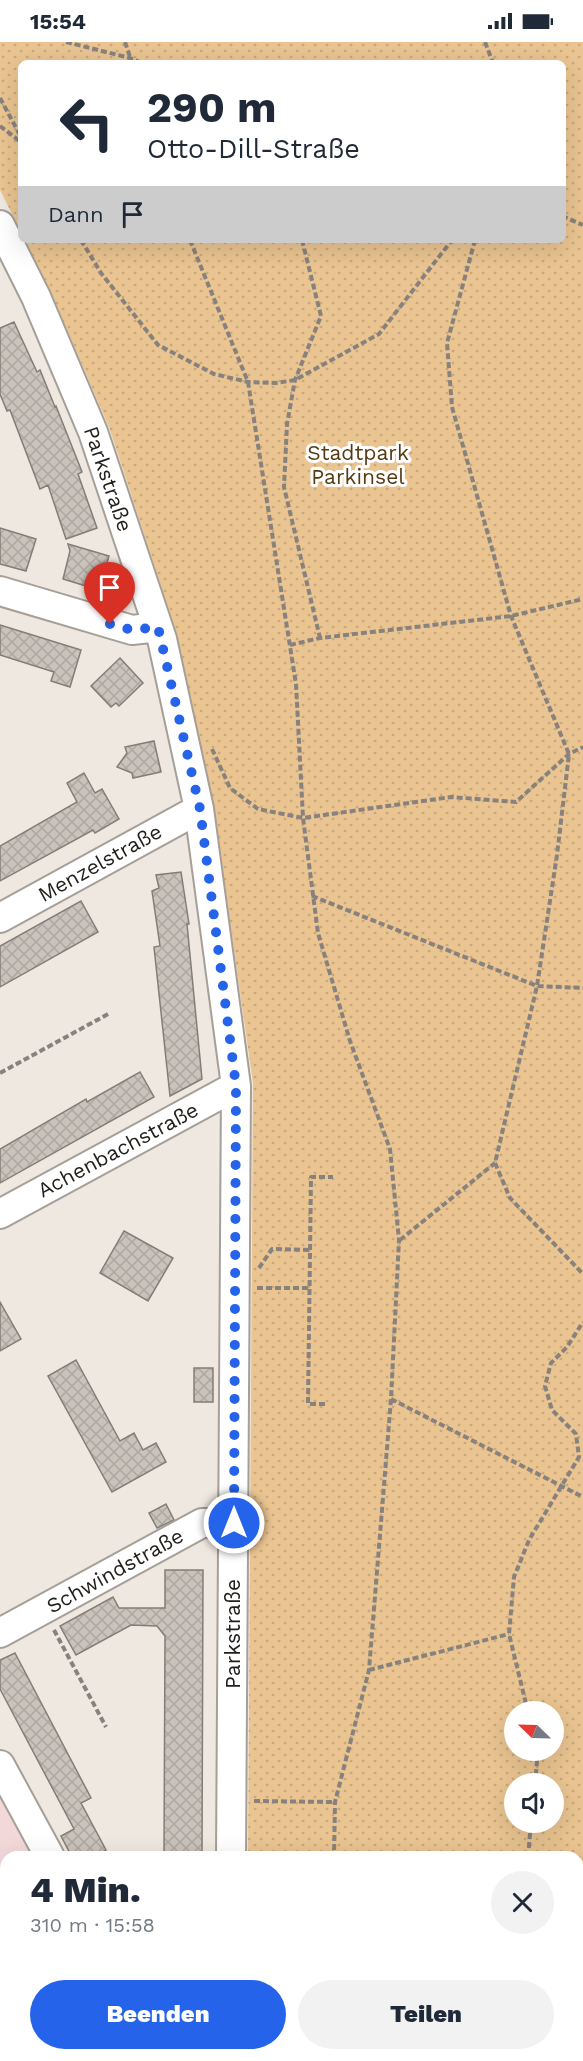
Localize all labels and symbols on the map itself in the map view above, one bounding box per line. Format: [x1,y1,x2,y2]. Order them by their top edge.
street label: Parkstraße [79,423,138,535]
park label: Stadtpark Parkinsel [307,440,409,489]
pin [84,562,135,624]
street label: Menzelstraße [34,818,166,907]
street label: Achenbachstraße [33,1097,202,1202]
position arrow [202,1491,266,1555]
street label: Schwindstraße [42,1523,187,1618]
street label: Parkstraße [220,1579,245,1689]
north arrow [504,1701,564,1761]

